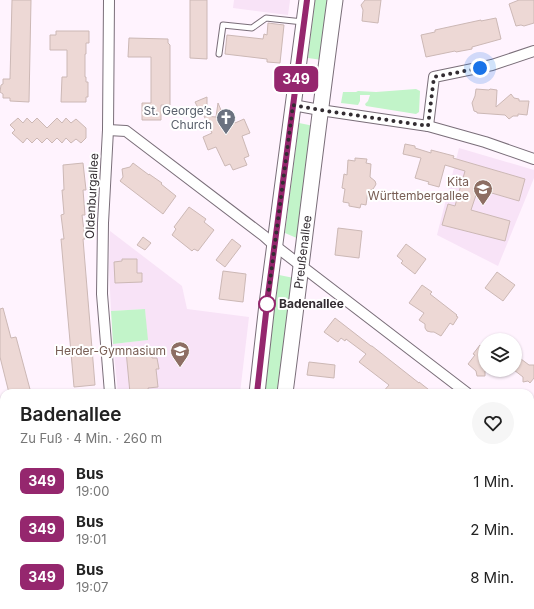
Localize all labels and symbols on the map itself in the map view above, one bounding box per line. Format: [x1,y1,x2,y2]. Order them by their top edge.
your location [470,58,490,78]
line badge: 349 [273,66,319,92]
place label: St. George’s Church [143,103,212,132]
church icon: St. George’s Church [215,107,237,135]
street label: Oldenburgallee [82,153,101,239]
place label: Kita Württembergallee [368,174,469,203]
school or university icon: Kita Württembergallee [472,178,494,206]
street label: Preußenallee [291,214,314,290]
marker: Badenallee [258,295,276,313]
place label: Badenallee [279,296,344,311]
school or university icon: Herder-Gymnasium [169,340,191,368]
place label: Herder-Gymnasium [55,343,166,358]

